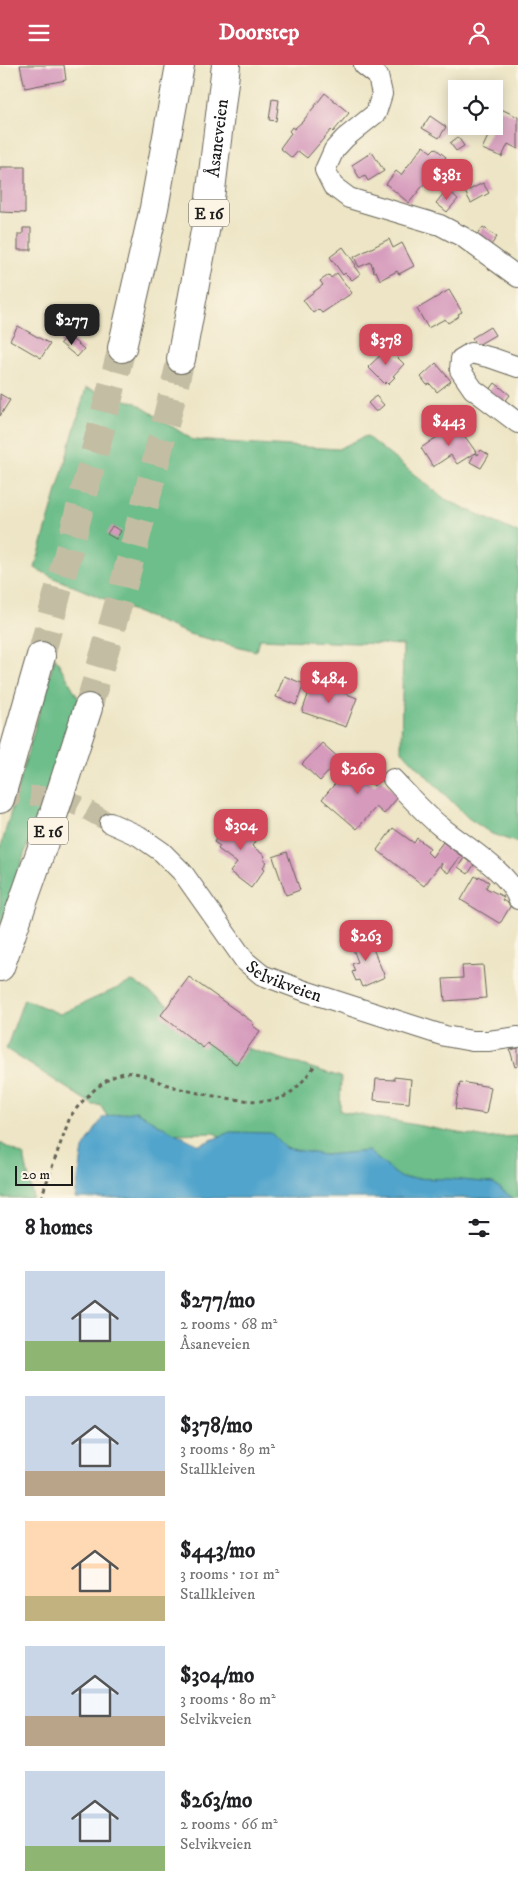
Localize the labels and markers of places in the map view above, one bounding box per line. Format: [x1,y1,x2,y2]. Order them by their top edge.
pin: $381 [417,159,477,201]
pin: $277 [42,303,102,346]
pin: $378 [356,323,416,366]
pin: $443 [419,405,479,447]
pin: $484 [299,661,359,704]
pin: $260 [328,753,388,795]
pin: $304 [211,809,271,851]
pin: $263 [336,919,396,962]

